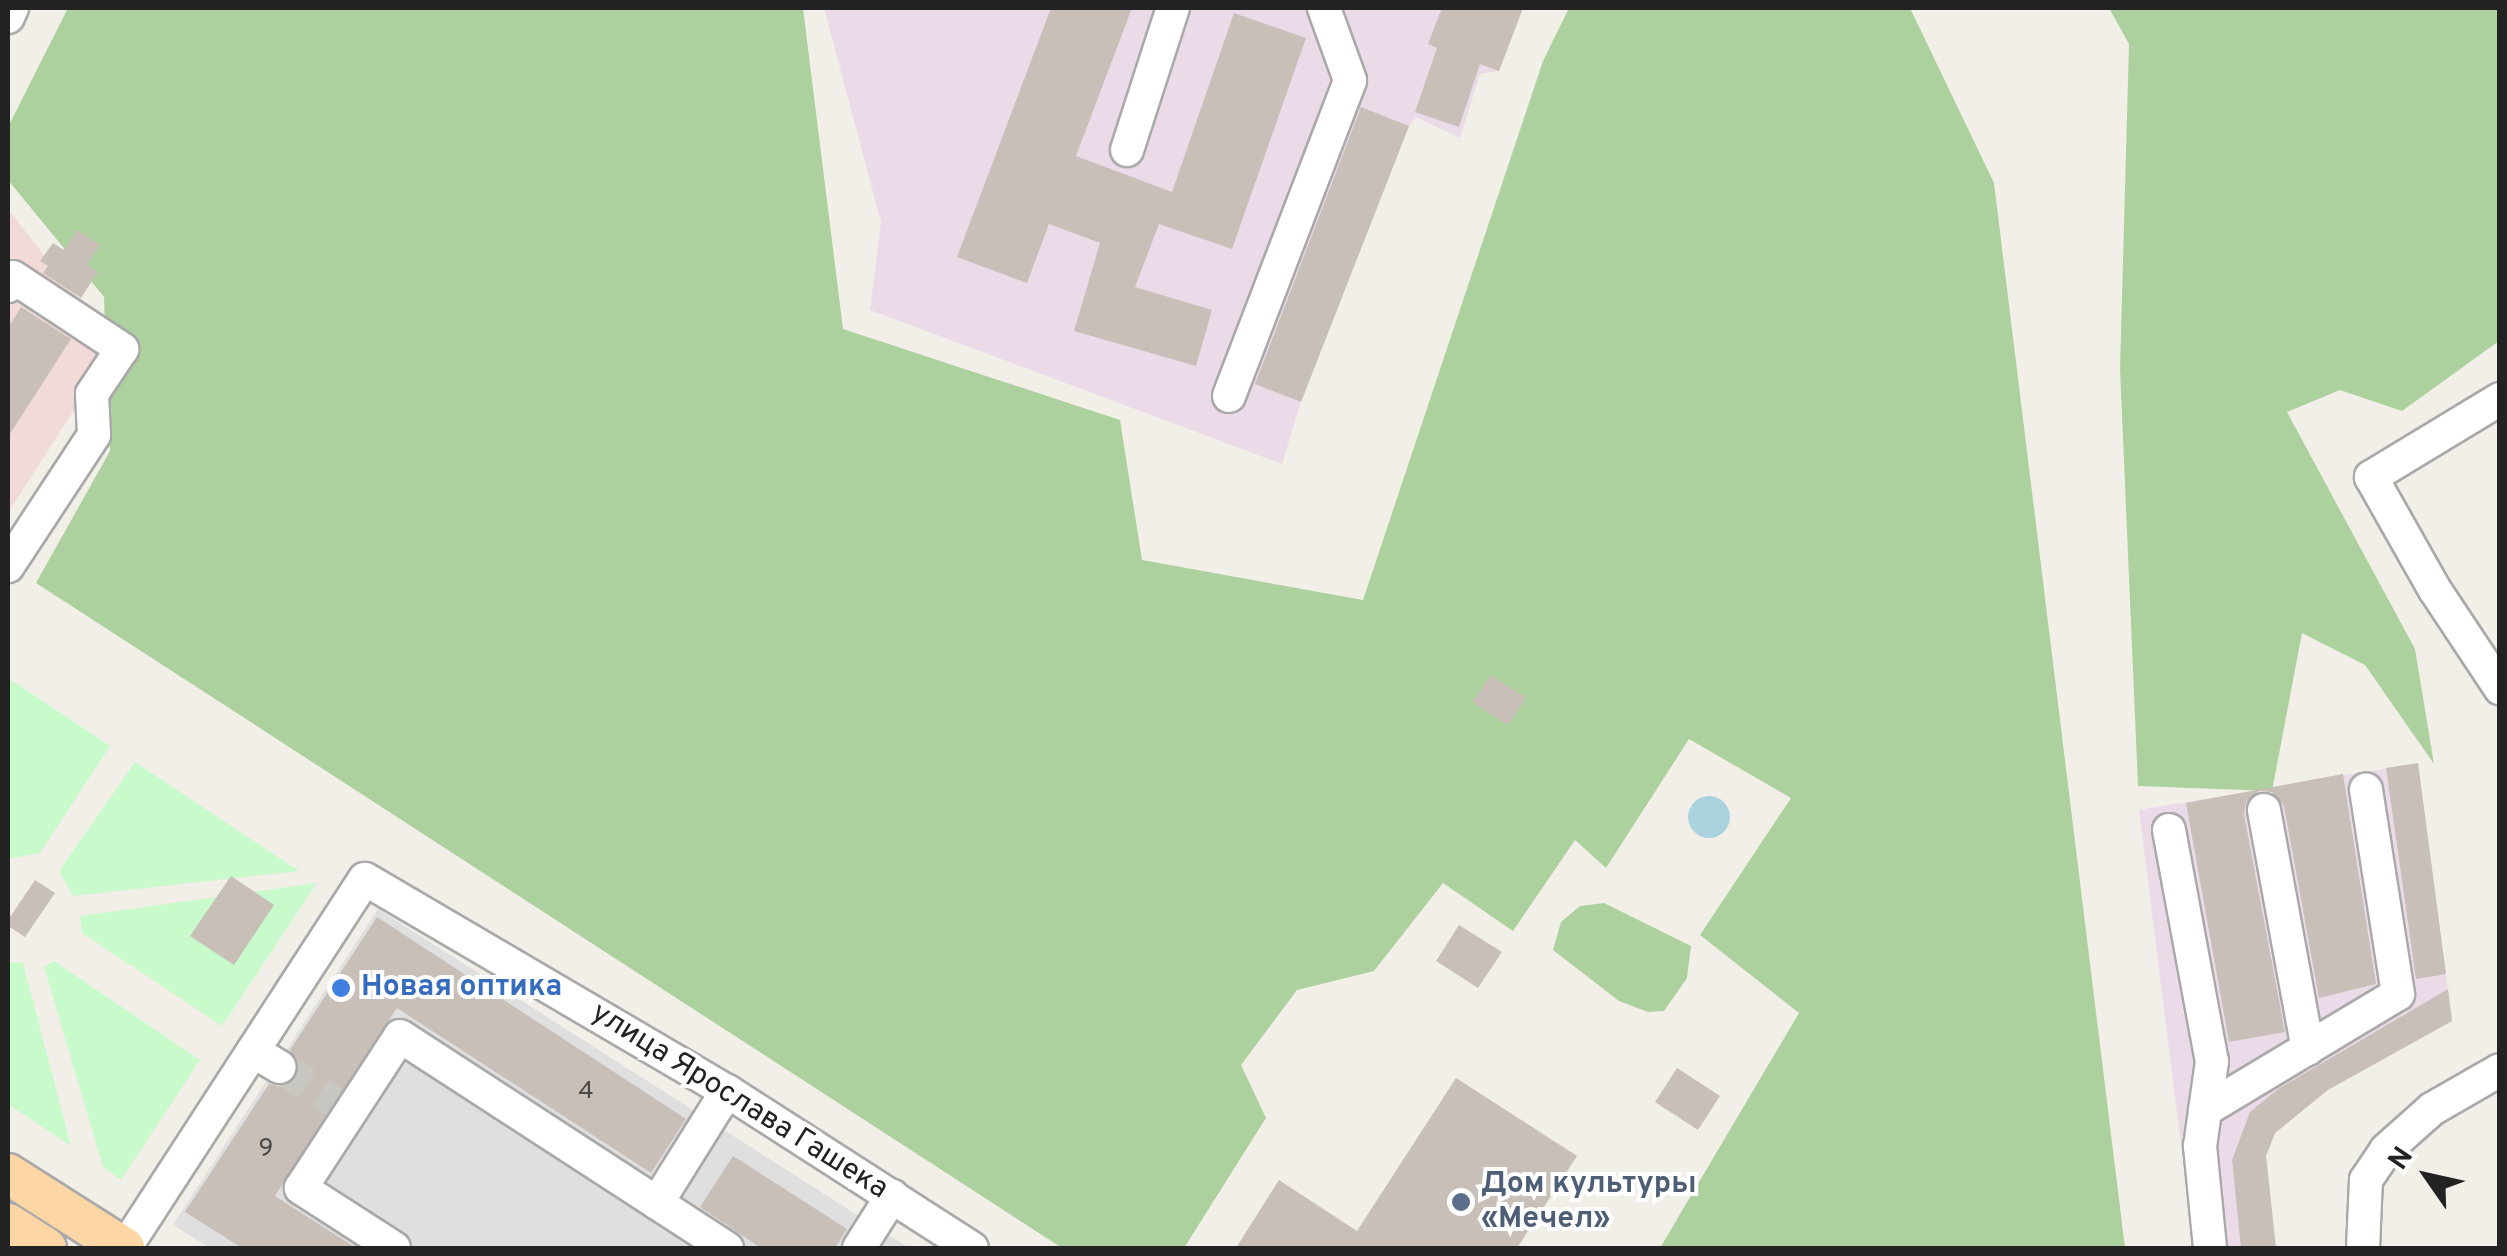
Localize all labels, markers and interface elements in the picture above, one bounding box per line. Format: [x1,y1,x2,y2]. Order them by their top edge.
place label: Новая оптика [361,970,562,1006]
marker: Новая оптика [330,977,352,999]
street label: улица Ярослава Гашека [584,996,894,1208]
house number: 4 [578,1077,594,1107]
north arrow [2377,1126,2477,1226]
house number: 9 [259,1134,273,1164]
text: N [2382,1141,2423,1178]
place label: Дом культуры «Мечел» [1481,1167,1696,1238]
marker: Дом культуры «Мечел» [1450,1191,1472,1213]

